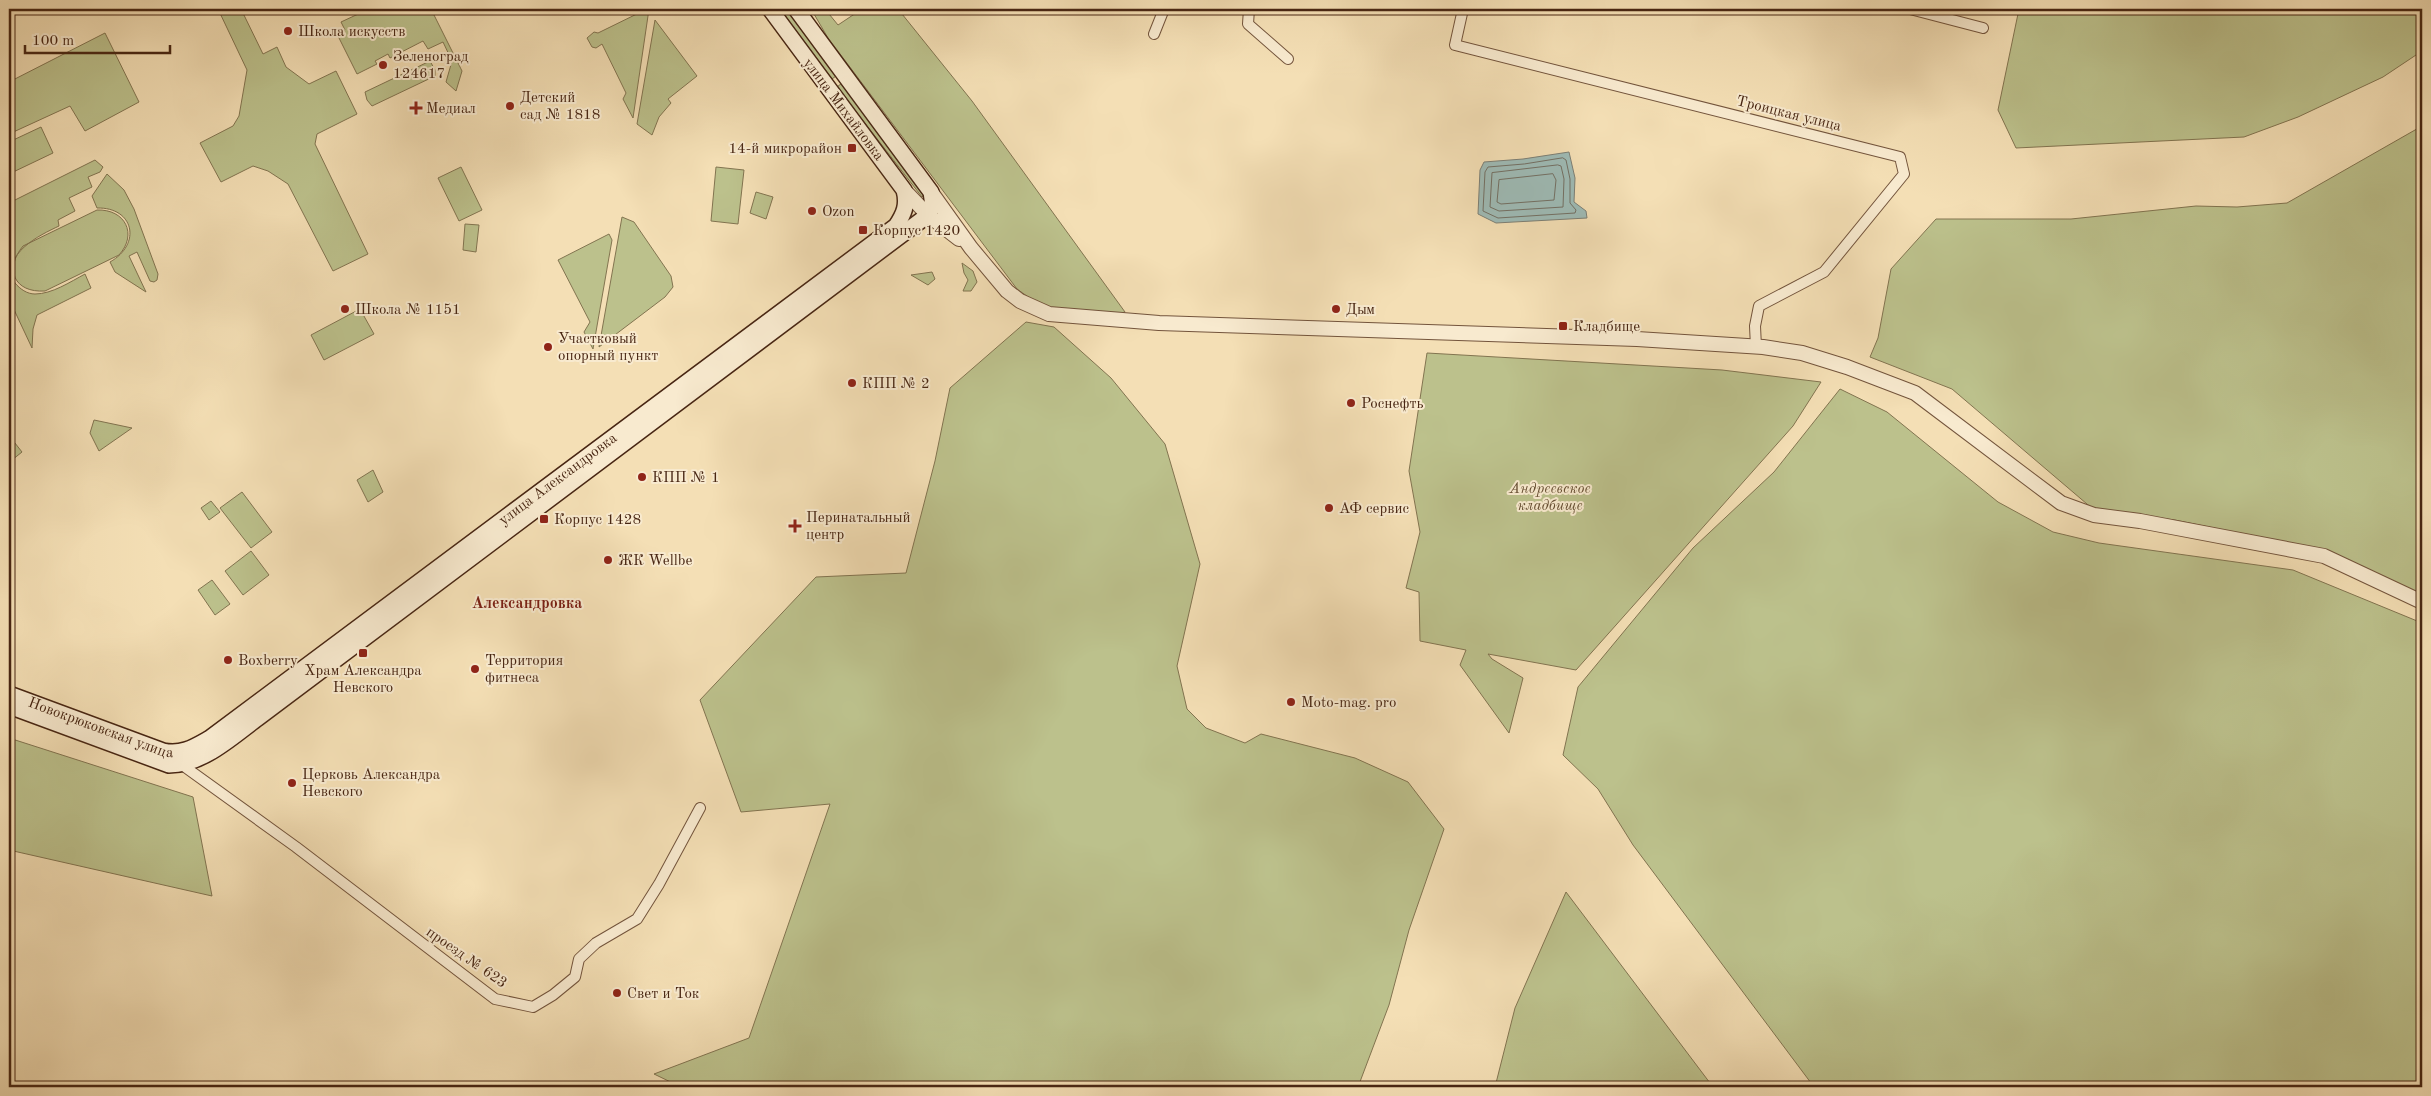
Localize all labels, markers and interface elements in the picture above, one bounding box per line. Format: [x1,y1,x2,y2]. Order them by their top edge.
scale bar [25,22,170,54]
marker: Школа искусств [282,25,294,37]
place label: Школа искусств [298,25,405,40]
text: 100 m [32,34,74,49]
place label: Зеленоград 124617 [393,50,469,82]
street label: улица Михайловка [800,56,886,164]
marker: Зеленоград 124617 [377,59,389,71]
place label: Детский сад № 1818 [520,91,601,123]
street label: Троицкая улица [1735,94,1843,135]
marker: Детский сад № 1818 [504,100,516,112]
marker: Медиал [410,102,422,114]
place label: Медиал [426,102,476,117]
place label: 14-й микрорайон [728,142,842,157]
marker: 14-й микрорайон [846,142,858,154]
marker: Ozon [806,205,818,217]
place label: Ozon [822,205,855,220]
marker: Корпус 1420 [857,224,869,236]
place label: Корпус 1420 [873,224,960,239]
marker: Школа № 1151 [339,303,351,315]
place label: Школа № 1151 [355,303,461,318]
marker: Дым [1330,303,1342,315]
place label: Дым [1346,303,1375,318]
marker: Кладбище [1557,320,1569,332]
place label: Кладбище [1573,320,1640,335]
place label: Участковый опорный пункт [558,332,658,364]
marker: Участковый опорный пункт [542,341,554,353]
marker: КПП № 2 [846,377,858,389]
place label: КПП № 2 [862,377,930,392]
marker: Роснефть [1345,397,1357,409]
place label: Роснефть [1361,397,1424,412]
street label: улица Александровка [497,431,621,529]
marker: КПП № 1 [636,471,648,483]
place label: КПП № 1 [652,471,720,486]
park label: Андреевское кладбище [1508,482,1591,514]
marker: АФ сервис [1323,502,1335,514]
place label: АФ сервис [1339,502,1410,517]
place label: Перинатальный центр [806,511,911,543]
marker: Корпус 1428 [538,513,550,525]
place label: Корпус 1428 [554,513,641,528]
marker: Перинатальный центр [788,519,802,533]
marker: ЖК Wellbe [602,554,614,566]
place label: ЖК Wellbe [618,554,693,569]
district label: Александровка [472,596,582,612]
marker: Храм Александра Невского [357,647,369,659]
marker: Boxberry [222,654,234,666]
place label: Boxberry [238,654,298,669]
place label: Территория фитнеса [485,654,564,686]
marker: Территория фитнеса [469,663,481,675]
place label: Храм Александра Невского [304,664,422,696]
street label: Новокрюковская улица [26,696,174,761]
marker: Moto-mag. pro [1285,696,1297,708]
place label: Moto-mag. pro [1301,696,1396,711]
place label: Церковь Александра Невского [302,768,441,800]
marker: Церковь Александра Невского [286,777,298,789]
street label: проезд № 623 [423,925,509,992]
marker: Свет и Ток [611,987,623,999]
place label: Свет и Ток [627,987,700,1002]

